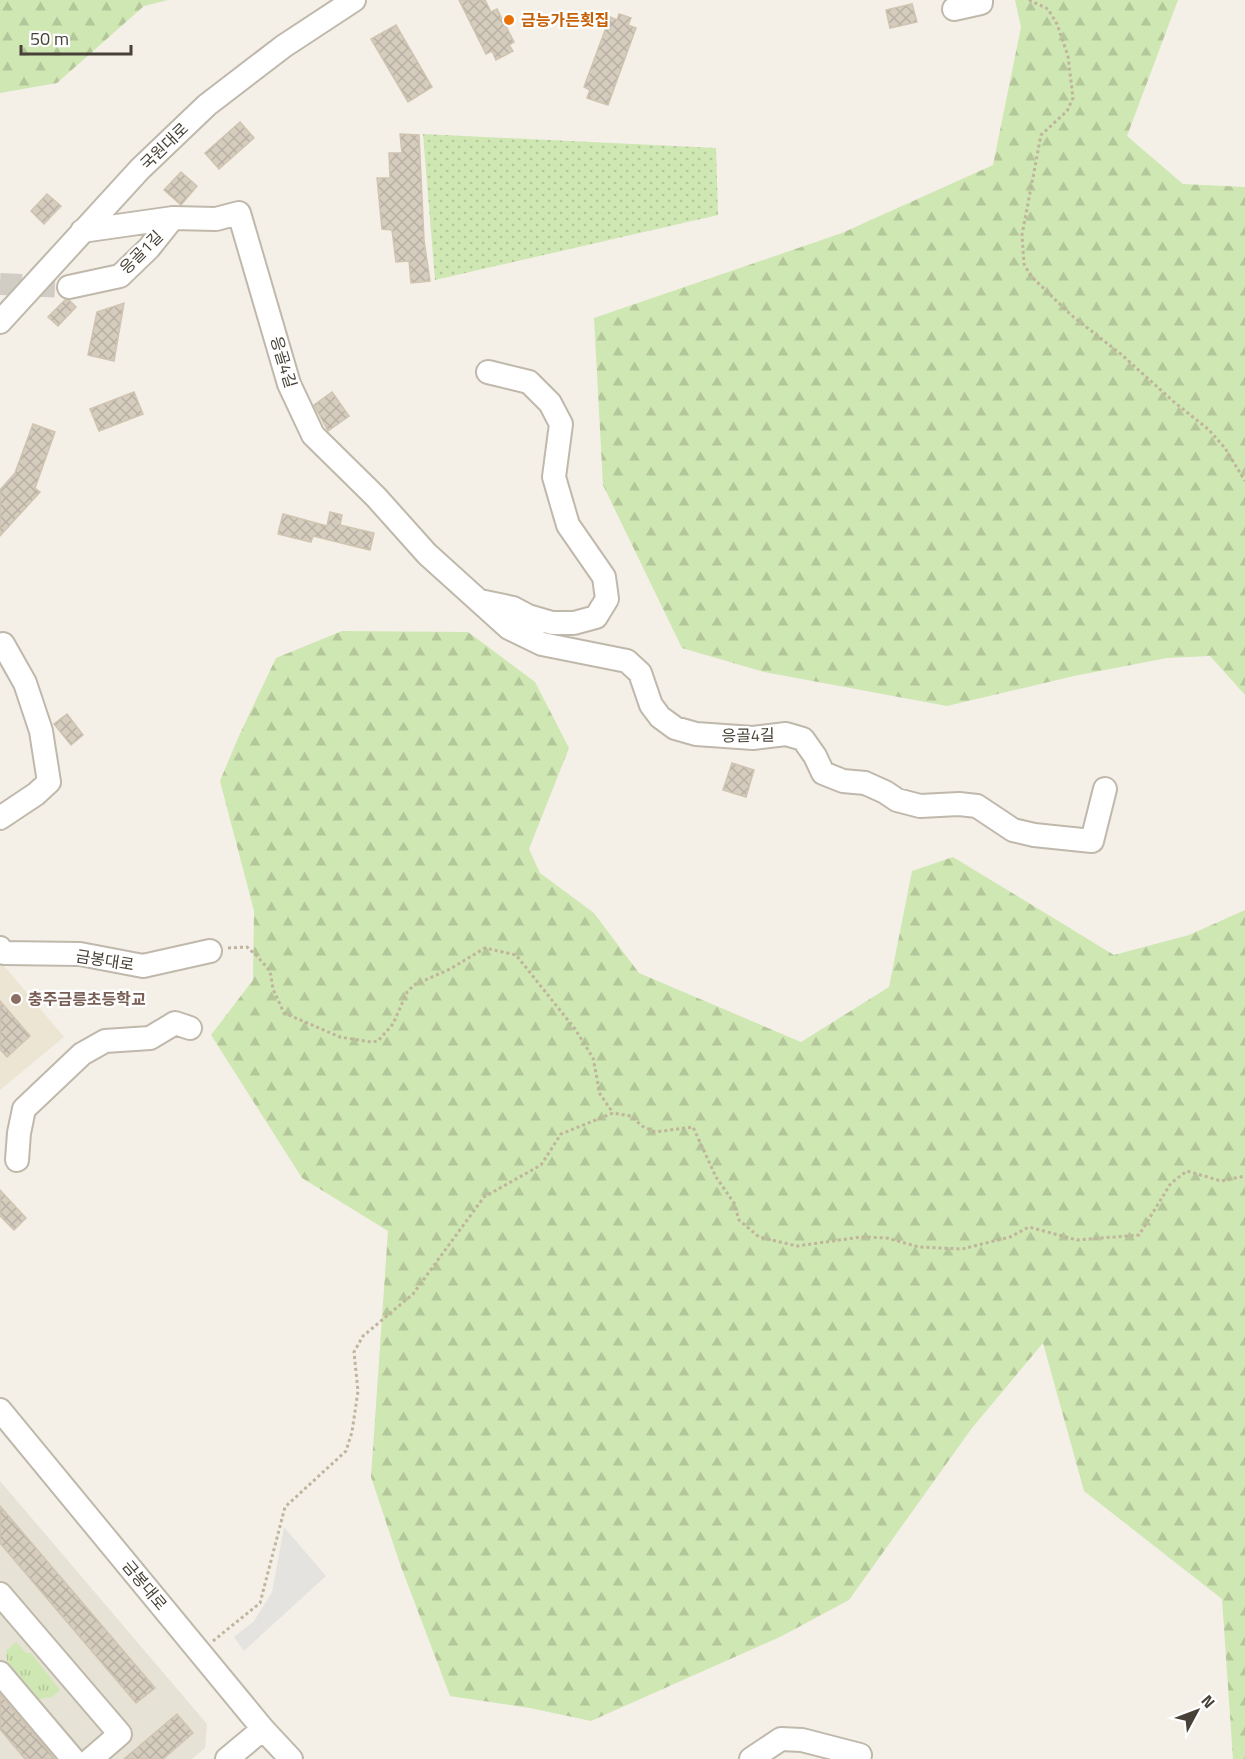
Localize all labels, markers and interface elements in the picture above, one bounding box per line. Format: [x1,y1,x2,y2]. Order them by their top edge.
place label: 금능가든횟집 [521,8,609,32]
marker: 금능가든횟집 [502,13,516,27]
scale bar [21,18,130,56]
text: 50 m [30,25,69,52]
street label: 국원대로 [134,117,194,175]
street label: 응골1길 [114,225,168,279]
street label: 응골4길 [265,333,303,391]
street label: 응골4길 [721,723,775,747]
street label: 금봉대로 [74,944,136,977]
place label: 충주금릉초등학교 [28,987,146,1011]
marker: 충주금릉초등학교 [9,992,23,1006]
street label: 금봉대로 [117,1555,173,1615]
north arrow [1167,1681,1227,1741]
text: N [1196,1689,1221,1713]

